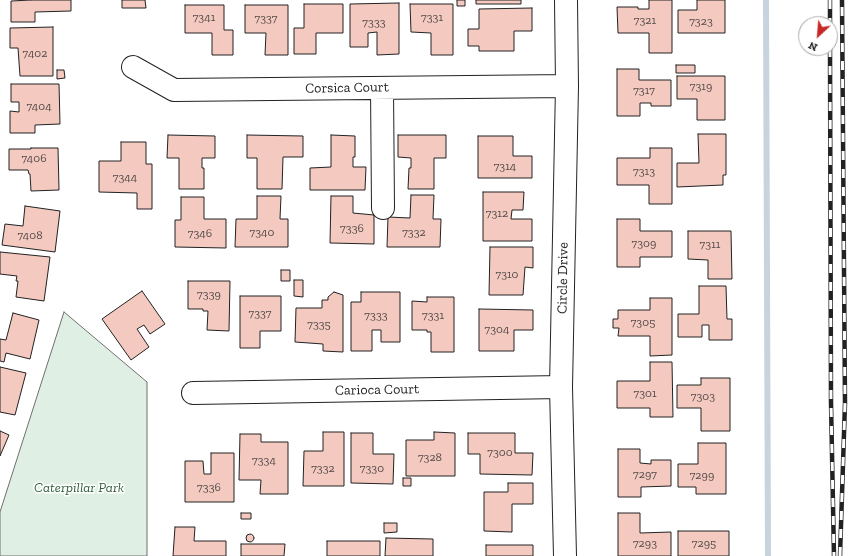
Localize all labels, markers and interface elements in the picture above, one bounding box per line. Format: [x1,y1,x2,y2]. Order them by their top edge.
house number: 7341 [193,11,215,25]
house number: 7331 [421,11,443,25]
house number: 7337 [254,12,278,26]
house number: 7321 [634,14,656,28]
house number: 7323 [689,15,713,29]
house number: 7333 [362,16,386,30]
north arrow [798,16,838,56]
text: N [806,39,820,54]
house number: 7402 [23,47,47,61]
street label: Corsica Court [305,79,389,97]
house number: 7319 [690,80,712,94]
house number: 7317 [633,84,655,98]
house number: 7404 [26,100,52,114]
house number: 7406 [21,152,47,166]
house number: 7314 [494,160,516,174]
house number: 7313 [633,165,655,179]
house number: 7344 [113,171,137,185]
house number: 7312 [486,207,508,221]
house number: 7336 [340,222,364,236]
house number: 7340 [250,226,274,240]
house number: 7332 [402,226,426,240]
house number: 7346 [188,227,212,241]
house number: 7408 [17,229,43,243]
house number: 7309 [632,237,656,251]
house number: 7311 [700,238,720,252]
street label: Circle Drive [554,242,572,314]
house number: 7310 [495,268,519,282]
house number: 7339 [197,288,221,302]
house number: 7337 [248,307,272,321]
house number: 7333 [364,309,388,323]
house number: 7331 [422,309,444,323]
house number: 7305 [631,316,655,330]
house number: 7335 [307,318,331,332]
house number: 7304 [485,323,509,337]
street label: Carioca Court [335,381,419,399]
house number: 7301 [633,387,657,401]
house number: 7303 [691,390,715,404]
house number: 7300 [487,446,513,460]
house number: 7328 [418,451,442,465]
house number: 7334 [252,454,276,468]
house number: 7332 [311,462,335,476]
house number: 7330 [360,462,384,476]
house number: 7297 [633,468,657,482]
house number: 7299 [690,469,714,483]
park label: Caterpillar Park [34,480,124,496]
house number: 7336 [197,481,221,495]
house number: 7293 [633,537,657,551]
house number: 7295 [692,537,716,551]

